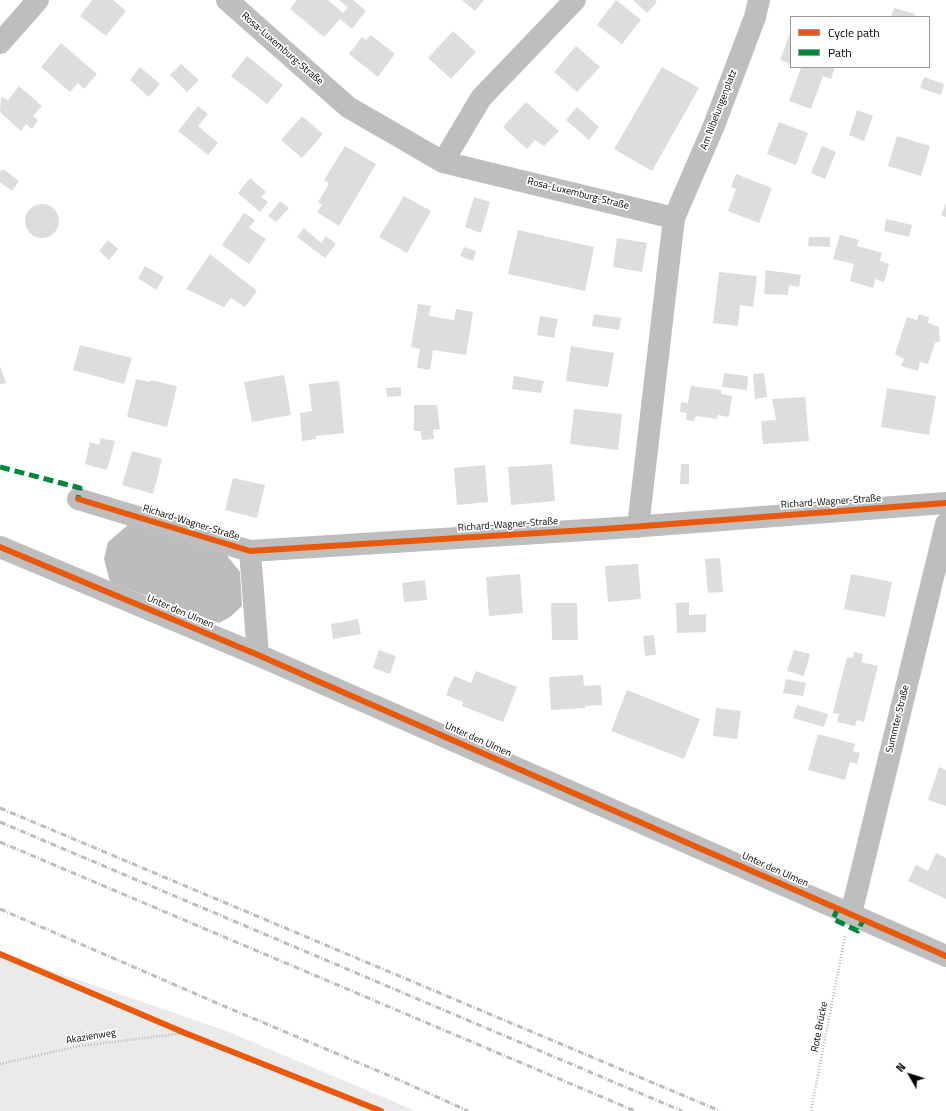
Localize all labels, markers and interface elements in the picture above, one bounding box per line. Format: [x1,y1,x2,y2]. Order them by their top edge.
street label: Rosa-Luxemburg-Straße [239,10,325,88]
legend [790,16,930,68]
text: Cycle path [828,23,880,42]
text: Path [828,43,852,62]
street label: Am Nibelungenplatz [698,68,740,152]
street label: Rosa-Luxemburg-Straße [526,176,630,212]
street label: Richard-Wagner-Straße [781,493,881,511]
street label: Richard-Wagner-Straße [141,503,241,543]
street label: Richard-Wagner-Straße [458,516,558,534]
street label: Unter den Ulmen [145,593,215,631]
street label: Summter Straße [884,684,912,754]
street label: Unter den Ulmen [443,720,513,760]
street label: Unter den Ulmen [740,850,810,890]
street label: Rote Brücke [809,1001,831,1053]
street label: Akazienweg [65,1027,117,1047]
north arrow [890,1055,930,1095]
text: N [892,1059,909,1075]

